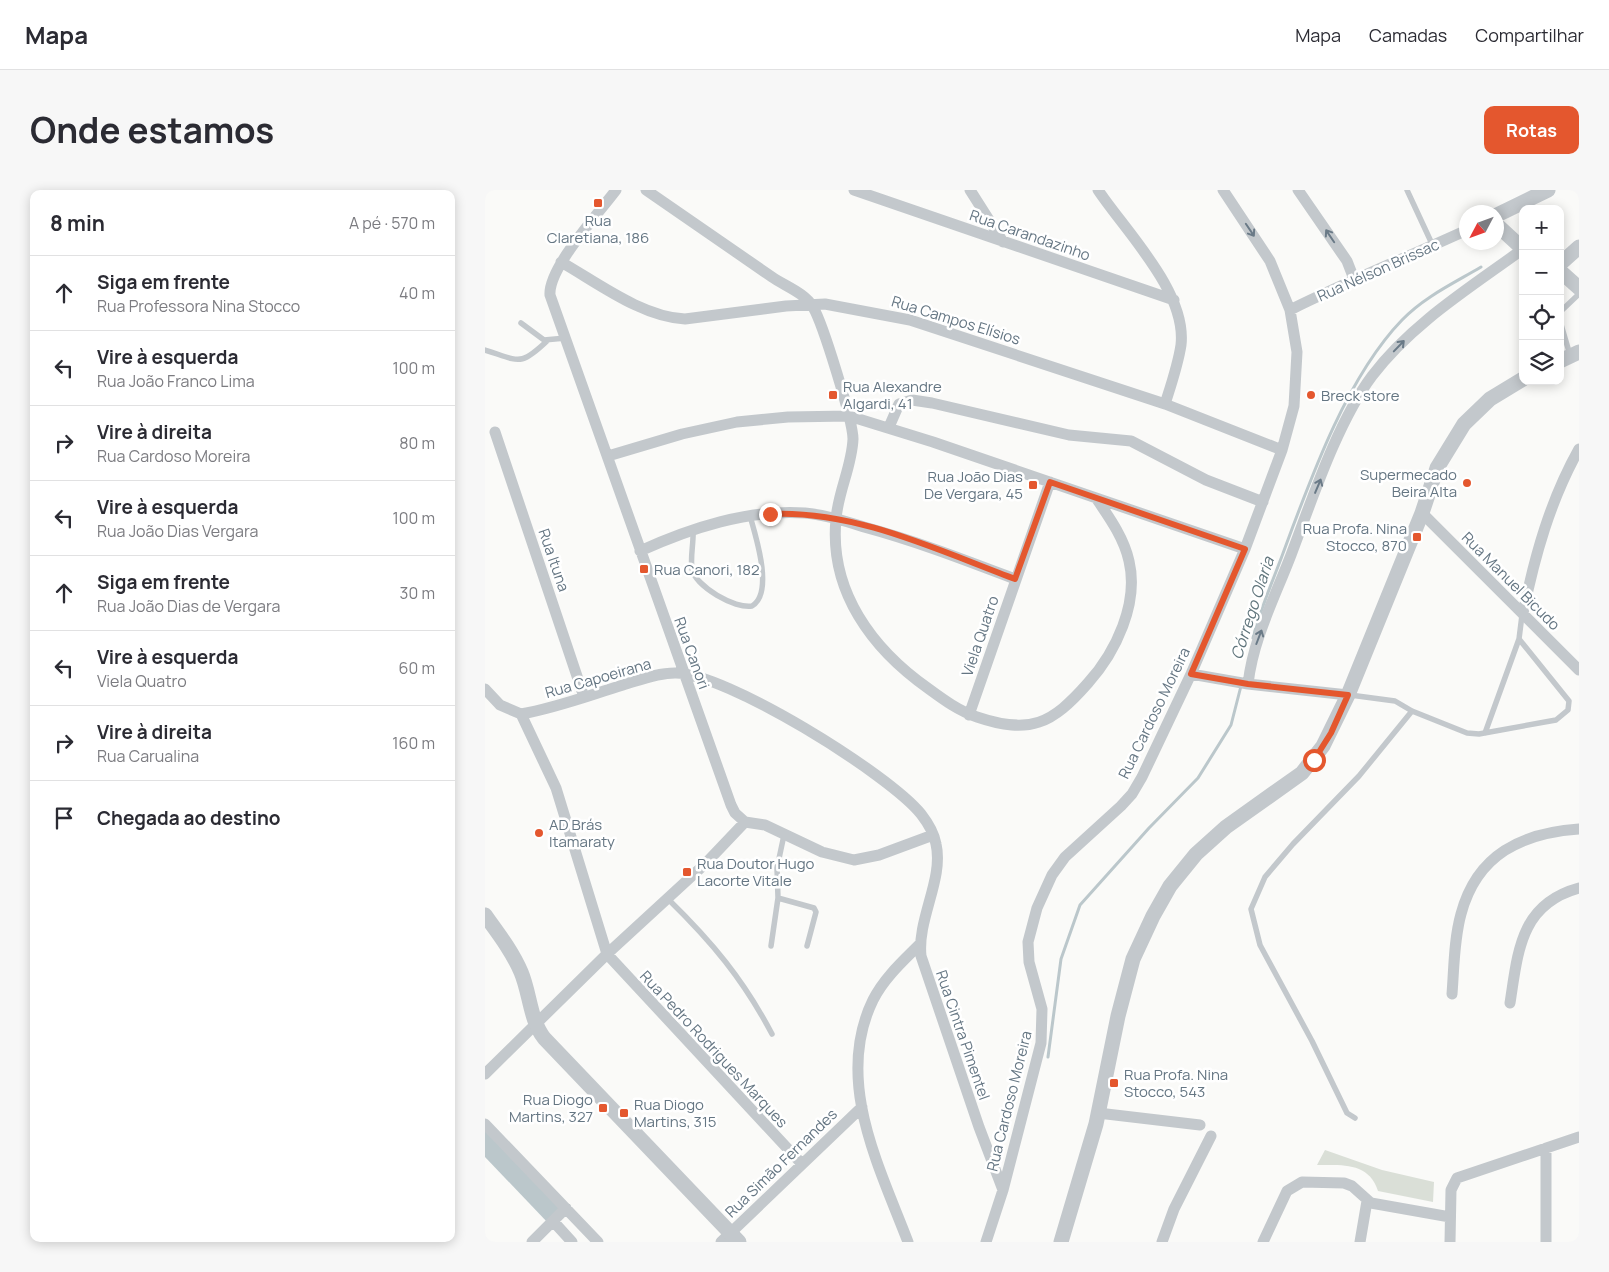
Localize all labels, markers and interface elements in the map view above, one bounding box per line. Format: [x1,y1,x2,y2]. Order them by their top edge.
text: Mapa [25,18,88,51]
text: Mapa [1295,23,1341,47]
text: Camadas [1369,23,1447,47]
text: Compartilhar [1475,23,1584,47]
text: Onde estamos [30,106,274,154]
button: Rotas [1484,106,1579,154]
marker: Rua Claretiana, 186 [592,197,604,209]
street label: Rua Carandazinho [967,204,1093,266]
north arrow [1459,205,1504,250]
map controls [1519,205,1564,385]
button: + [1519,205,1564,250]
text: 8 min [50,209,105,237]
place label: Rua Claretiana, 186 [547,210,649,248]
text: A pé · 570 m [349,212,435,234]
one-way arrow [1245,223,1256,237]
one-way arrow [1325,229,1335,243]
street label: Rua Nélson Brissac [1314,234,1442,306]
button: − [1519,250,1564,295]
text: Siga em frente [97,269,230,295]
icon: ahead [50,279,78,307]
text: 40 m [399,282,435,304]
street label: Rua Campos Elísios [889,290,1023,350]
text: Rua Professora Nina Stocco [97,295,300,317]
button: locate [1519,295,1564,340]
one-way arrow [1393,340,1405,352]
button: layers [1519,340,1564,385]
text: Vire à esquerda [97,344,238,370]
icon: left [50,354,78,382]
text: 100 m [392,357,435,379]
text: Rua João Franco Lima [97,370,255,392]
place label: Rua Alexandre Algardi, 41 [843,376,942,414]
place label: Breck store [1321,385,1400,406]
marker: Rua Alexandre Algardi, 41 [827,389,839,401]
marker: Breck store [1305,389,1317,401]
text: Vire à direita [97,419,212,445]
icon: right [50,429,78,457]
text: 80 m [399,432,435,454]
text: Rua Cardoso Moreira [97,445,251,467]
place label: Supermecado Beira Alta [1360,464,1457,502]
place label: Rua João Dias De Vergara, 45 [924,466,1023,504]
marker: Supermecado Beira Alta [1461,477,1473,489]
marker: Rua João Dias De Vergara, 45 [1027,479,1039,491]
one-way arrow [1314,479,1324,494]
text: Vire à esquerda [97,494,238,520]
route end [759,503,782,526]
icon: left [50,504,78,532]
text: 100 m [392,507,435,529]
place label: Rua Profa. Nina Stocco, 870 [1303,518,1407,556]
text: Rua João Dias Vergara [97,520,258,542]
street label: Rua Ituna [533,526,575,594]
street label: Rua Manuel Bicudo [1457,527,1565,635]
marker: Rua Profa. Nina Stocco, 870 [1411,531,1423,543]
water label: Córrego Olaria [1225,553,1279,662]
place label: Rua Canori, 182 [654,559,760,580]
marker: Rua Canori, 182 [638,563,650,575]
text: Siga em frente [97,569,230,595]
icon: ahead [50,579,78,607]
text: 30 m [400,582,435,604]
street label: Viela Quatro [956,593,1004,679]
text: Rua João Dias de Vergara [97,595,280,617]
street label: Rua Canori [669,614,715,692]
one-way arrow [1255,630,1264,645]
text: Vire à esquerda [97,644,238,670]
street label: Rua Cardoso Moreira [1113,644,1195,782]
street label: Rua Capoeirana [542,653,654,703]
icon: left [50,654,78,682]
text: 60 m [399,657,435,679]
text: Viela Quatro [97,670,187,692]
text: Vire à direita [97,719,212,745]
icon: right [50,729,78,757]
text: 160 m [392,732,435,754]
text: Rua Carualina [97,745,199,767]
route start [1303,749,1326,772]
icon: arrive [50,804,78,832]
text: Chegada ao destino [97,805,280,831]
place label: AD Brás Itamaraty [549,814,615,852]
marker: AD Brás Itamaraty [533,827,545,839]
place label: Rua Doutor Hugo Lacorte Vitale [697,853,815,891]
marker: Rua Doutor Hugo Lacorte Vitale [681,866,693,878]
street label: Rua Pedro Rodrigues Marques [635,966,793,1132]
street label: Rua Cintra Pimentel [931,967,995,1103]
street label: Rua Cardoso Moreira [981,1029,1037,1173]
place label: Rua Profa. Nina Stocco, 543 [1124,1064,1228,1102]
marker: Rua Profa. Nina Stocco, 543 [1108,1077,1120,1089]
place label: Rua Diogo Martins, 327 [509,1089,593,1127]
place label: Rua Diogo Martins, 315 [634,1094,716,1132]
marker: Rua Diogo Martins, 327 [597,1102,609,1114]
street label: Rua Simão Fernandes [720,1104,842,1222]
marker: Rua Diogo Martins, 315 [618,1107,630,1119]

